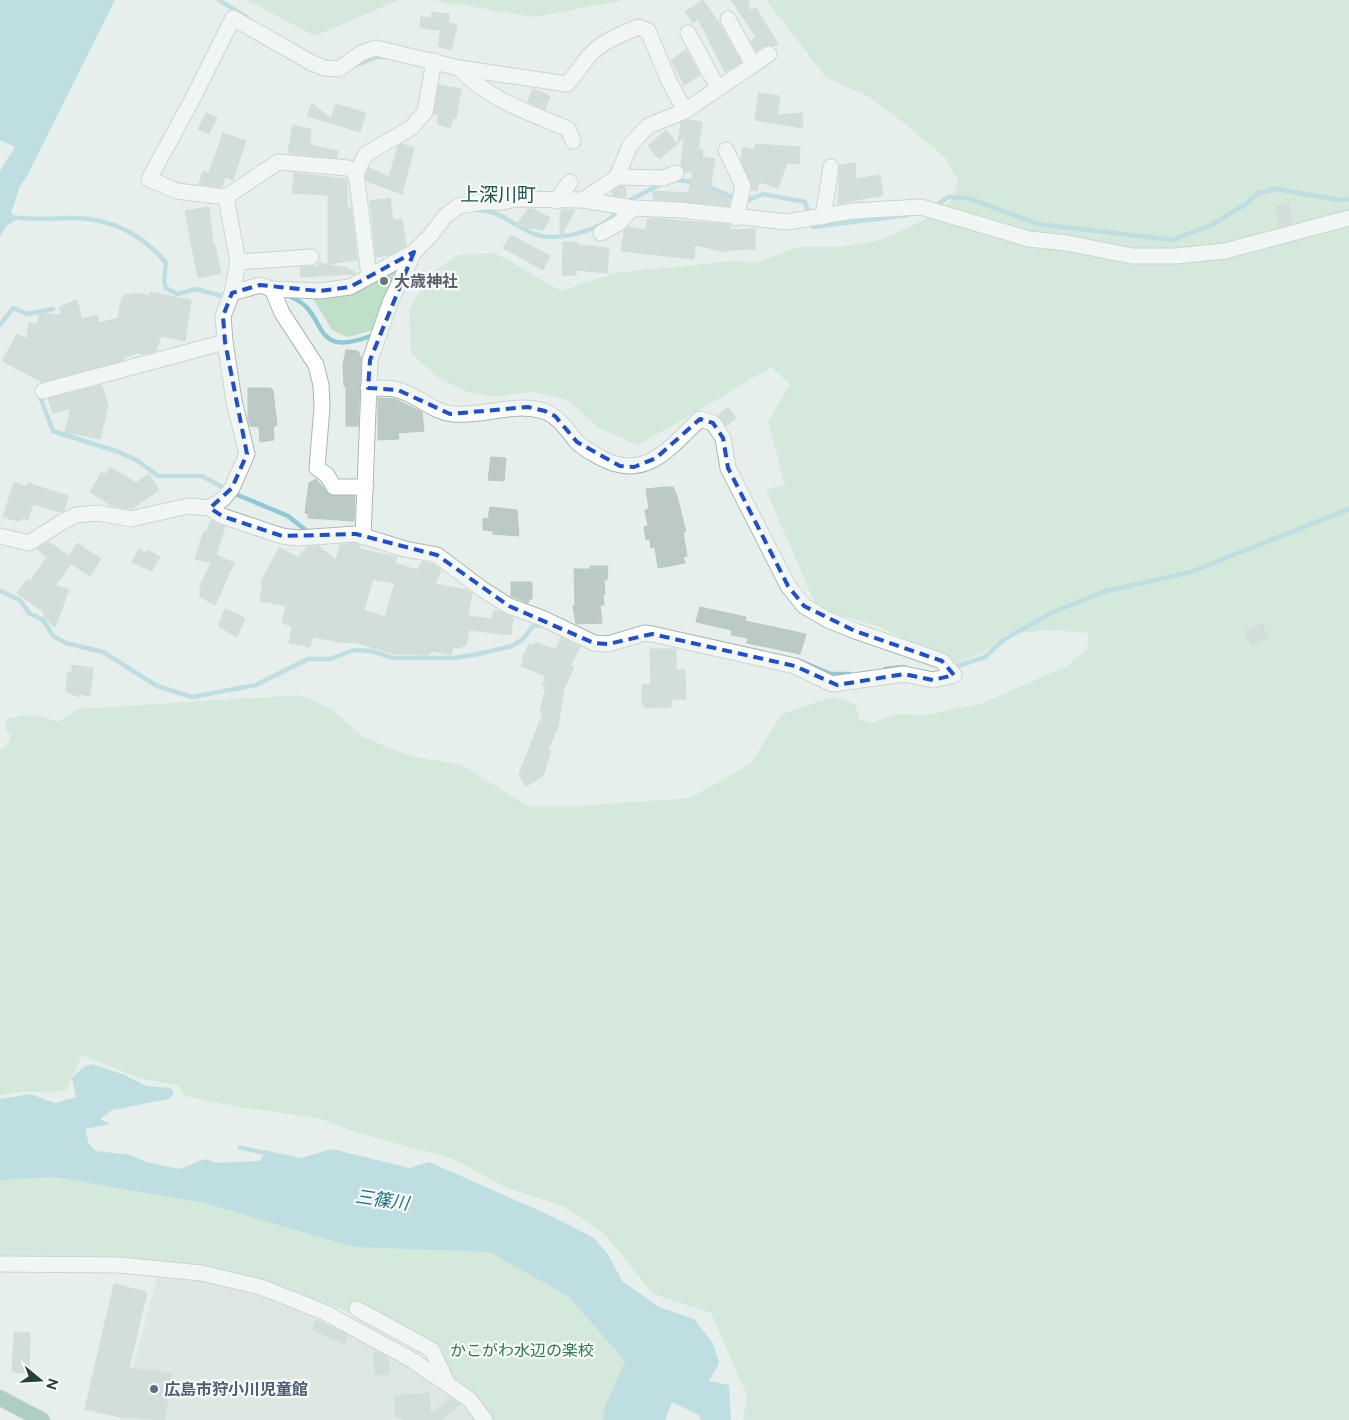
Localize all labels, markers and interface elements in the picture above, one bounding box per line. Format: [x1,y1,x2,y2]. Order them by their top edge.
district label: 上深川町 [460,183,536,205]
place label: 大歳神社 [394,272,458,291]
marker: 大歳神社 [378,275,390,287]
water label: 三篠川 [354,1185,412,1214]
park label: かこがわ水辺の楽校 [450,1341,594,1360]
north arrow [15,1355,65,1405]
text: N [43,1376,62,1392]
place label: 広島市狩小川児童館 [164,1380,308,1399]
marker: 広島市狩小川児童館 [148,1383,160,1395]

